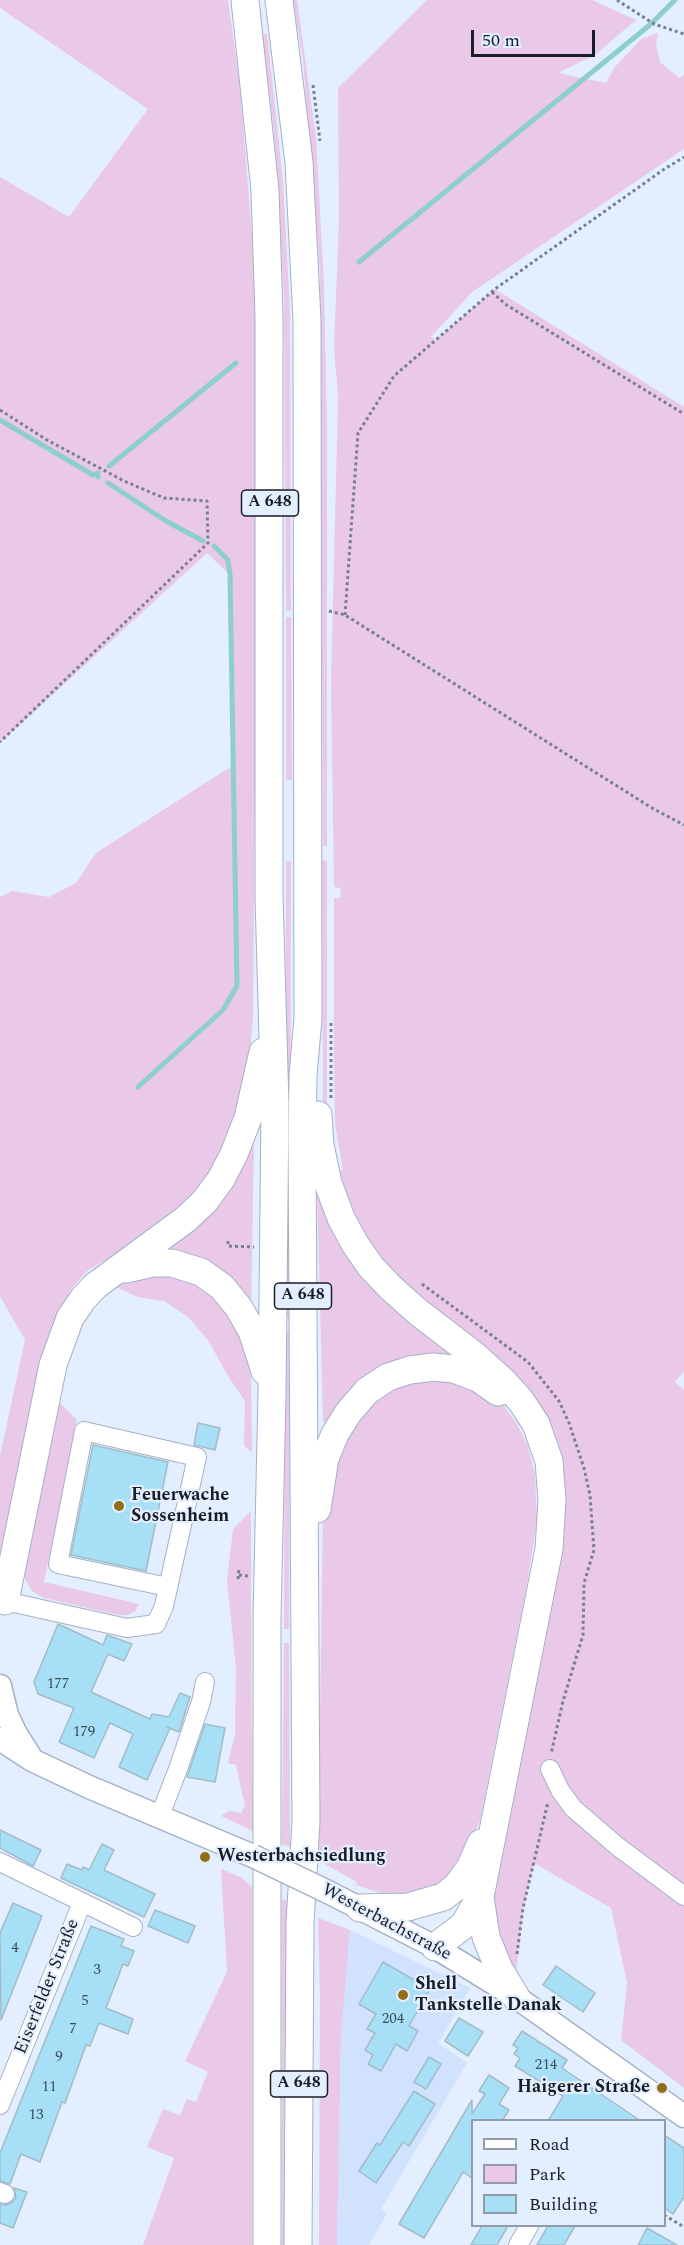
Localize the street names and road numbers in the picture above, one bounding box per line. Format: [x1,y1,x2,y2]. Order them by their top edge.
road number: A 648 [242,490,298,516]
road number: A 648 [274,1283,332,1309]
street label: Westerbachstraße [317,1880,455,1966]
street label: Eiserfelder Straße [11,1916,85,2058]
road number: A 648 [270,2071,328,2097]

